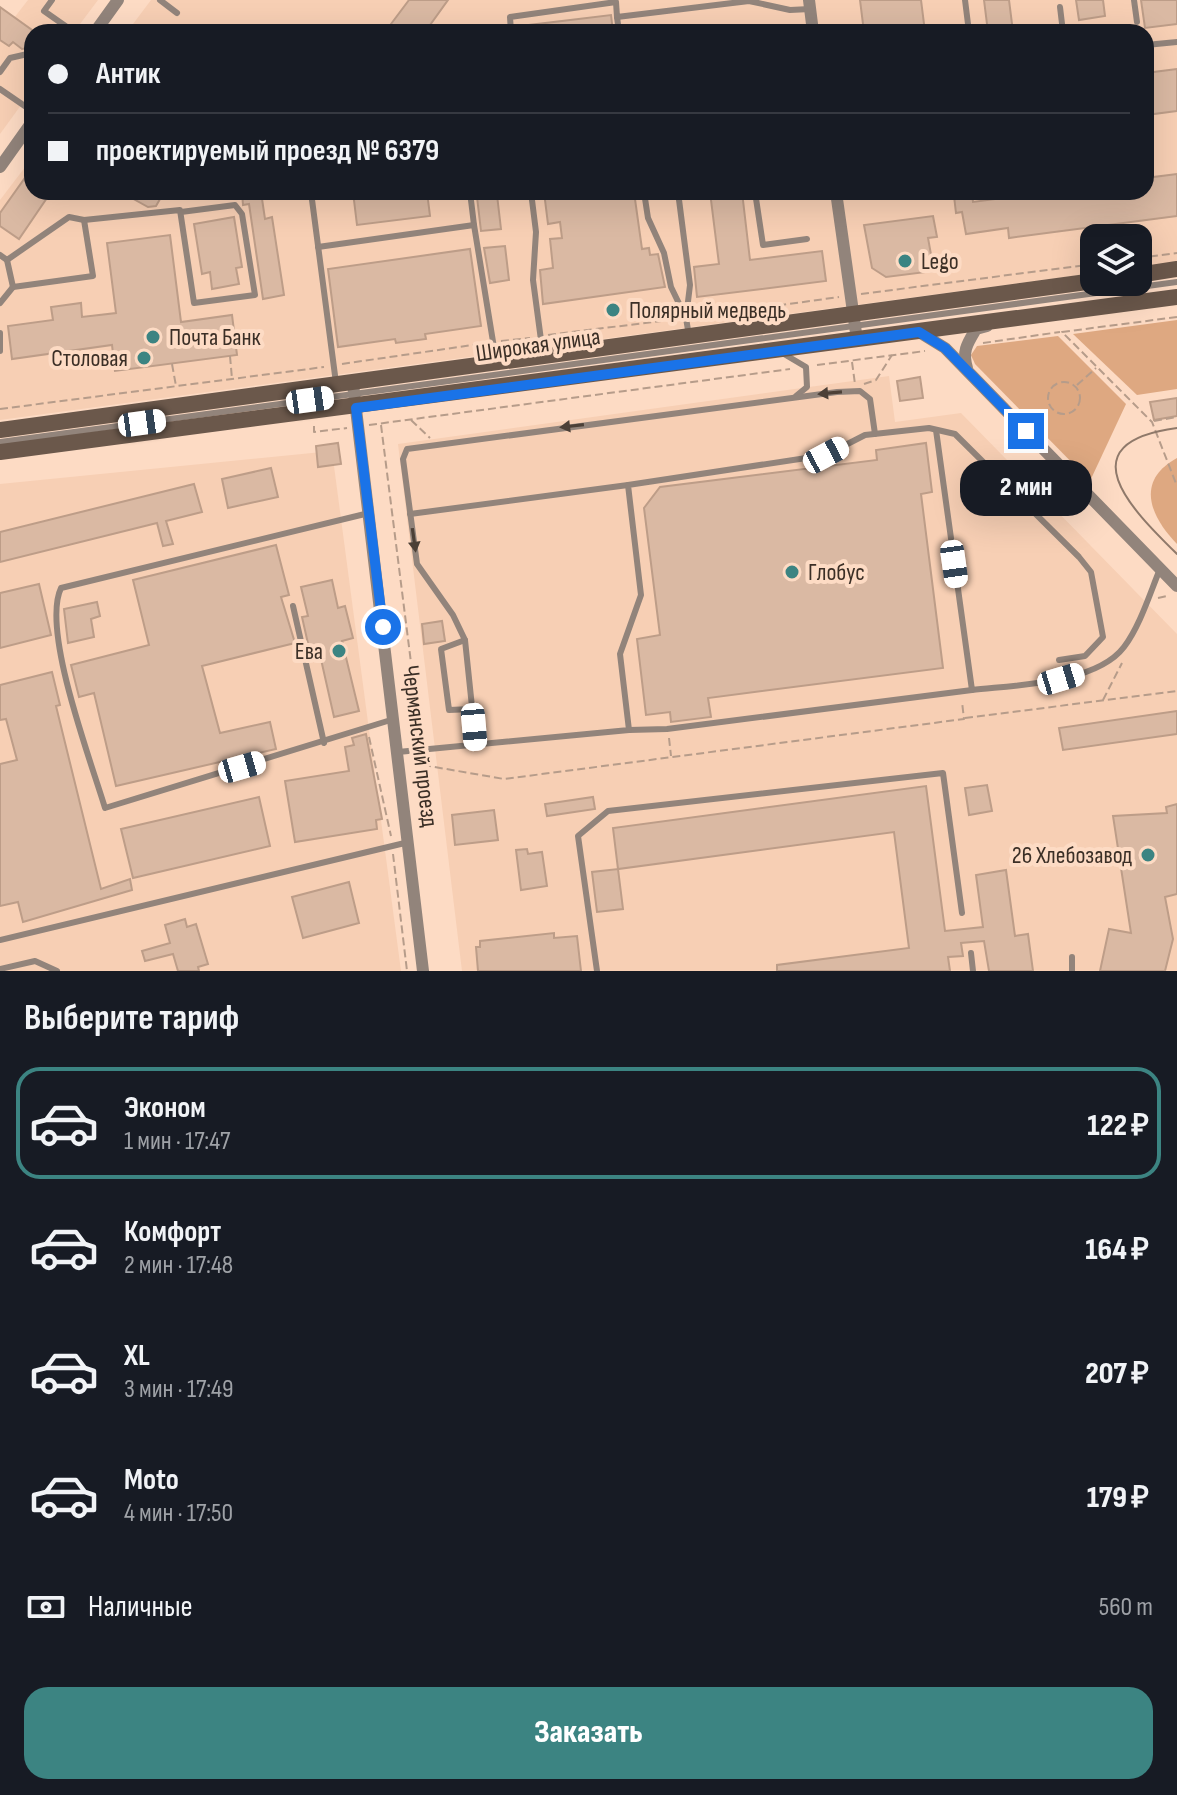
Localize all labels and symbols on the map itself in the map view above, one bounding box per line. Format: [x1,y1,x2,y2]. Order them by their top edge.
place label: Lego [921,247,959,276]
marker: Lego [896,252,914,270]
place label: Полярный медведь [629,296,786,325]
marker: Полярный медведь [604,301,622,319]
street label: Широкая улица [474,322,602,368]
place label: Почта Банк [169,323,262,352]
marker: Почта Банк [144,328,162,346]
place label: Столовая [51,344,128,373]
marker: Столовая [135,349,153,367]
car [285,385,335,415]
one-way arrow [817,386,842,399]
car [117,408,167,438]
route end [1008,413,1044,449]
one-way arrow [559,419,584,432]
car [799,433,853,477]
callout: 2 мин [960,459,1092,515]
one-way arrow [408,528,421,553]
car [939,539,969,589]
place label: Глобус [808,558,865,587]
marker: Глобус [783,563,801,581]
route start [365,609,401,645]
place label: Ева [295,637,323,666]
marker: Ева [330,642,348,660]
car [1035,661,1087,697]
street label: Чермянский проезд [396,663,444,829]
car [460,702,488,752]
car [216,749,268,785]
place label: 26 Хлебозавод [1012,841,1132,870]
marker: 26 Хлебозавод [1139,846,1157,864]

